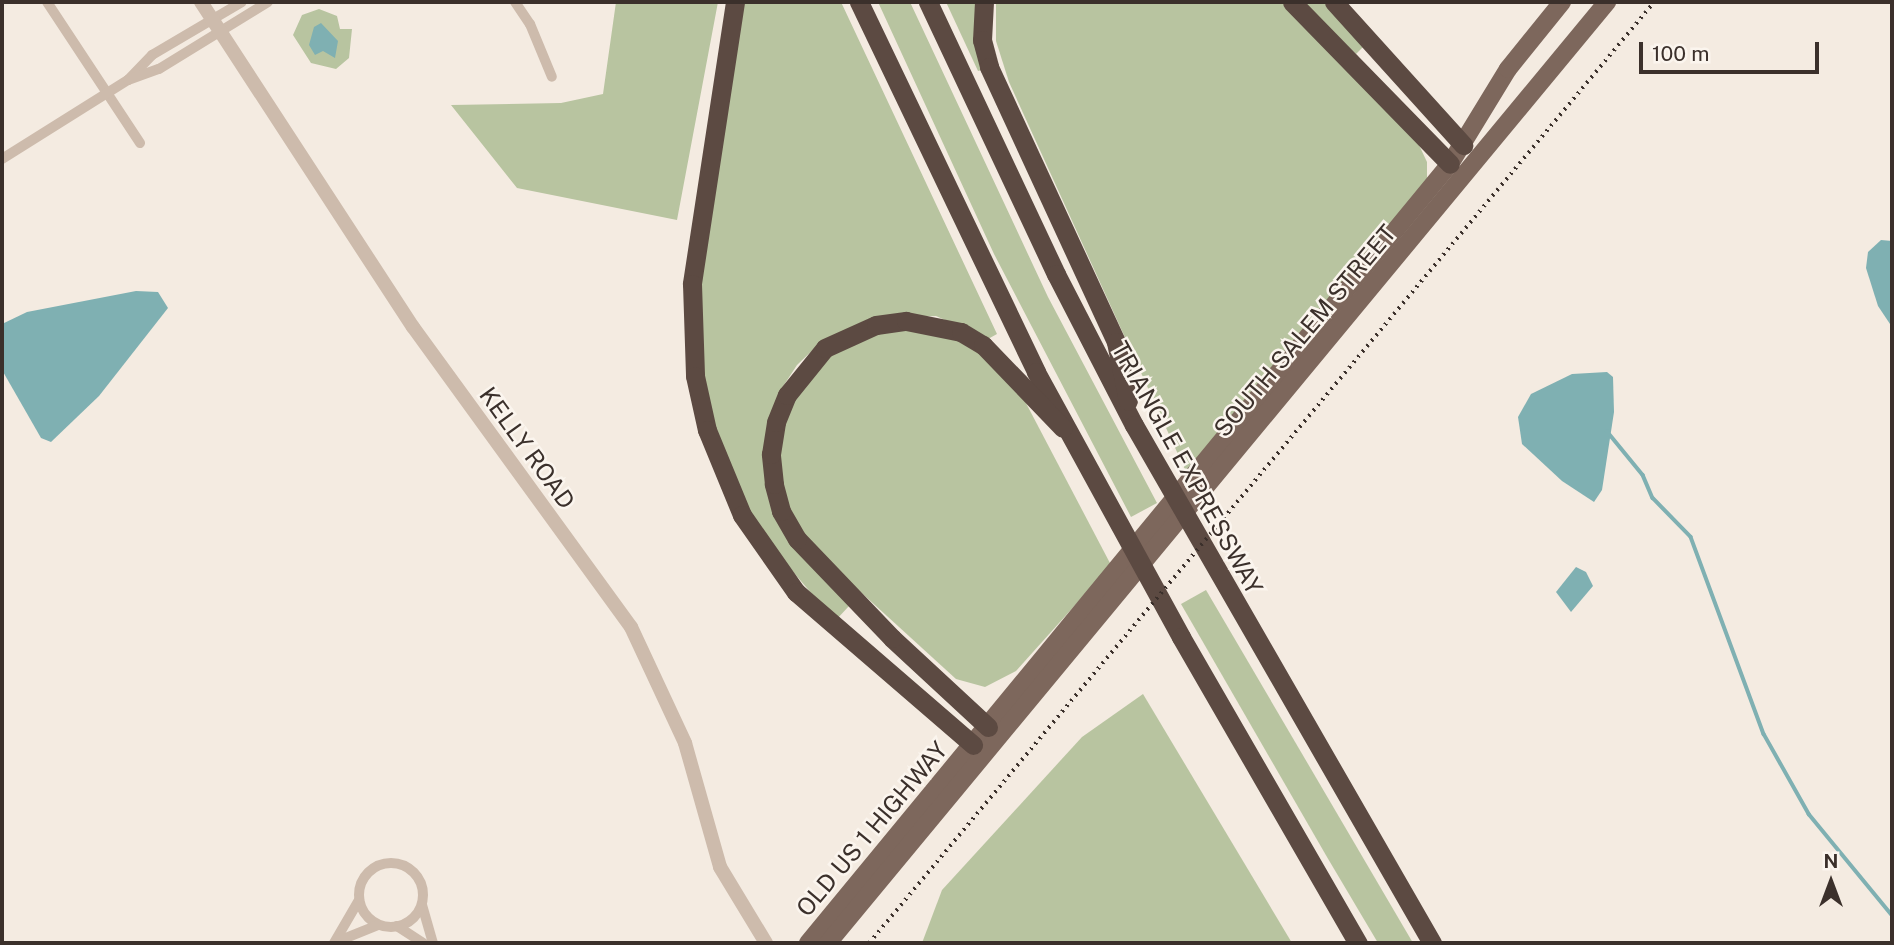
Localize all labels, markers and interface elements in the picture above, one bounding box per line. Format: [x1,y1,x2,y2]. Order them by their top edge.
scale bar [1642,28,1822,72]
text: 100 m [1652,41,1709,66]
street label: SOUTH SALEM STREET [1208,219,1402,443]
street label: TRIANGLE EXPRESSWAY [1105,336,1269,600]
street label: KELLY ROAD [473,381,581,515]
street label: OLD US 1 HIGHWAY [790,736,954,922]
north arrow [1796,847,1866,917]
text: N [1824,850,1838,872]

